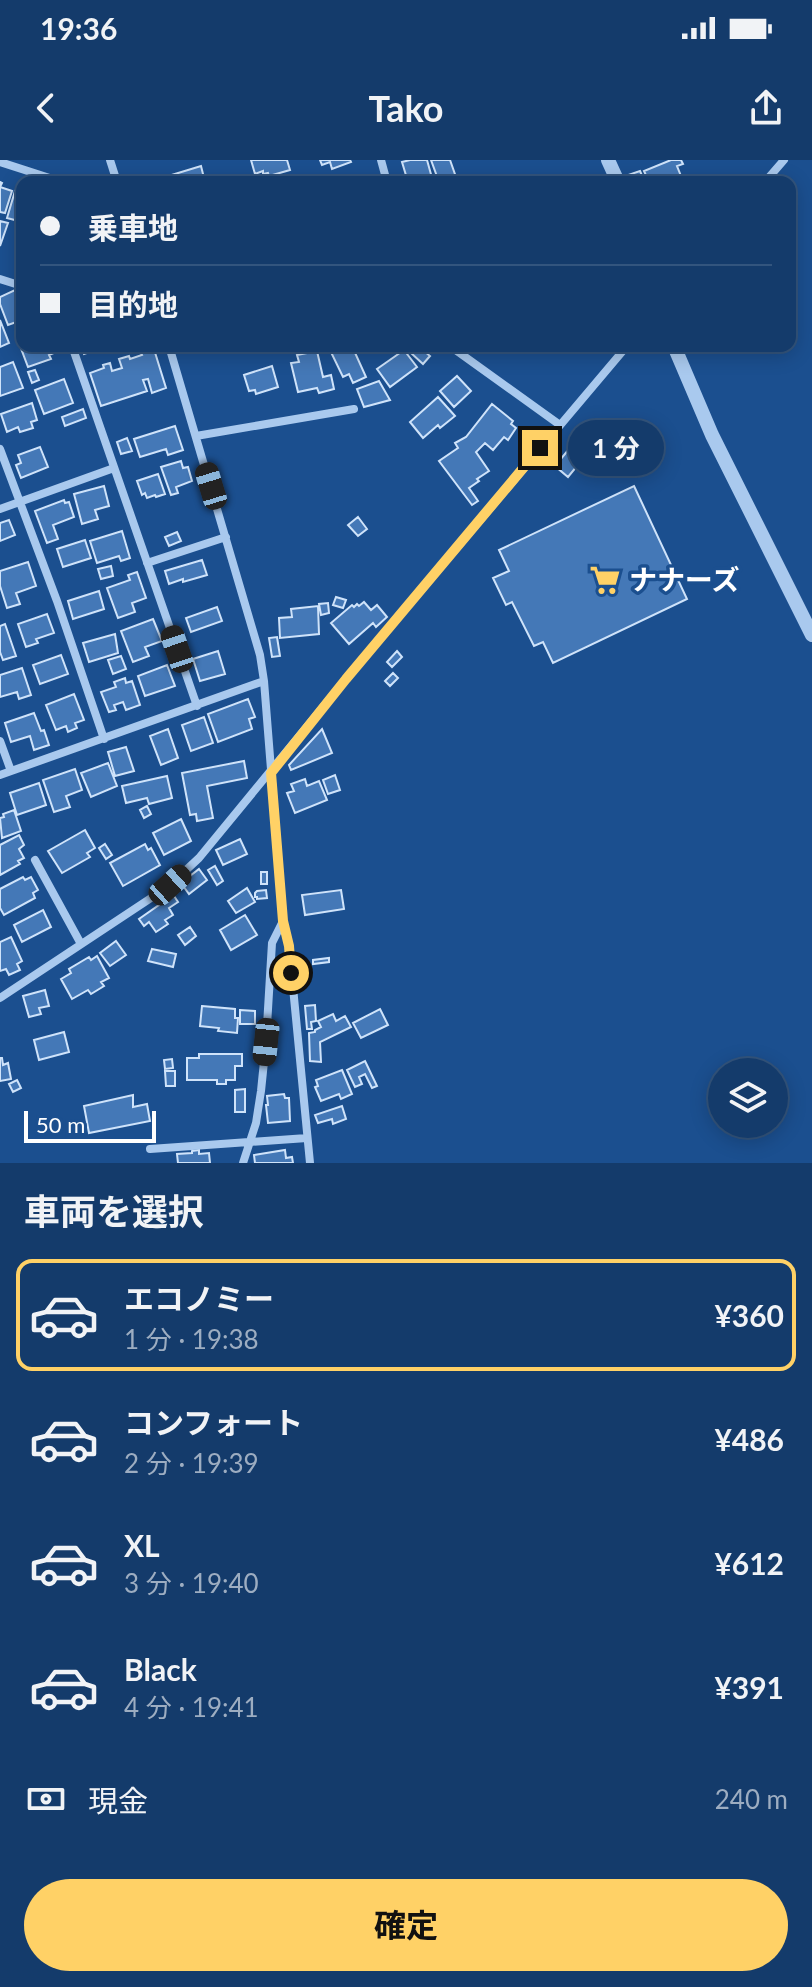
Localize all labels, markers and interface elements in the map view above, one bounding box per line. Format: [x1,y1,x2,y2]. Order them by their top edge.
text: 19:36 [40,10,117,46]
icon: back [24,86,68,130]
text: Tako [369,86,443,130]
icon: share [744,86,788,130]
text: 乗車地 [88,209,178,245]
text: 目的地 [88,286,178,322]
callout: 1 分 [568,420,664,476]
route end [522,430,558,466]
text: 1 分 [592,432,640,464]
car [193,460,229,512]
place label: ナナーズ [629,562,740,596]
supermarket icon: ナナーズ [588,563,622,597]
car [158,622,196,676]
car [144,860,196,910]
route start [273,955,309,991]
car [252,1017,280,1067]
map controls [708,1058,788,1138]
button: layers [708,1058,788,1138]
scale bar [24,1107,156,1143]
text: 50 m [36,1111,85,1138]
text: 車両を選択 [24,1189,204,1233]
icon: car [28,1279,100,1351]
text: エコノミー [124,1280,274,1316]
text: ¥360 [714,1297,784,1333]
text: 1 分 · 19:38 [124,1323,259,1355]
icon: car [28,1403,100,1475]
text: コンフォート [124,1404,303,1440]
text: ¥486 [714,1421,784,1457]
text: 2 分 · 19:39 [124,1447,259,1479]
icon: car [28,1527,100,1599]
text: XL [124,1527,160,1563]
text: ¥612 [714,1545,784,1581]
text: 3 分 · 19:40 [124,1567,259,1599]
icon: car [28,1651,100,1723]
text: Black [124,1651,197,1687]
text: ¥391 [714,1669,784,1705]
text: 4 分 · 19:41 [124,1691,259,1723]
icon: cash [24,1777,68,1821]
text: 現金 [88,1782,148,1818]
text: 240 m [715,1783,788,1815]
button: 確定 [24,1879,788,1971]

